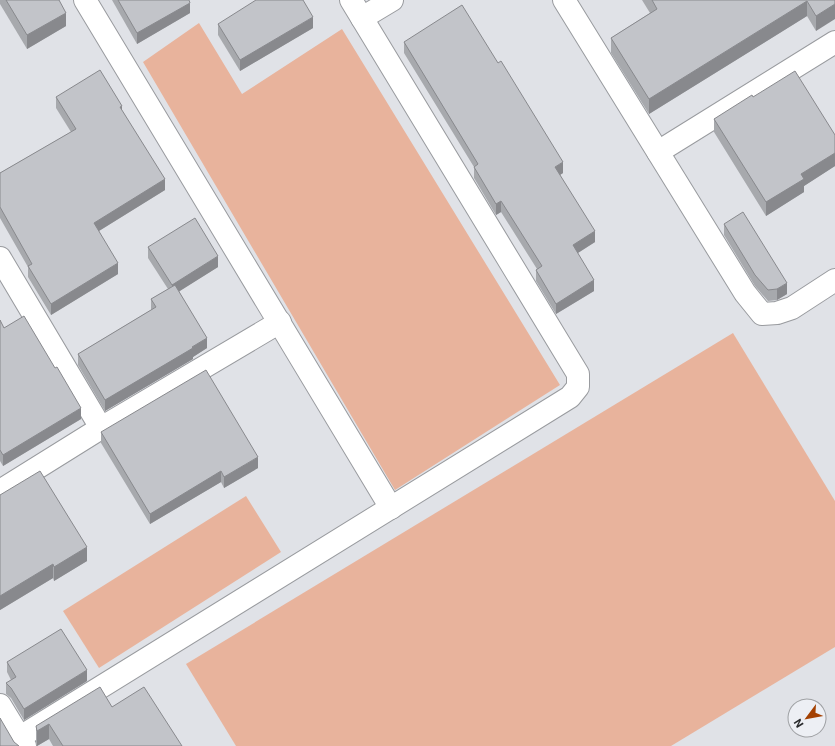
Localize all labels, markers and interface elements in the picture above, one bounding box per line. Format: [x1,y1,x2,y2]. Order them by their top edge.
north arrow [787,698,827,738]
text: N [791,716,807,730]

